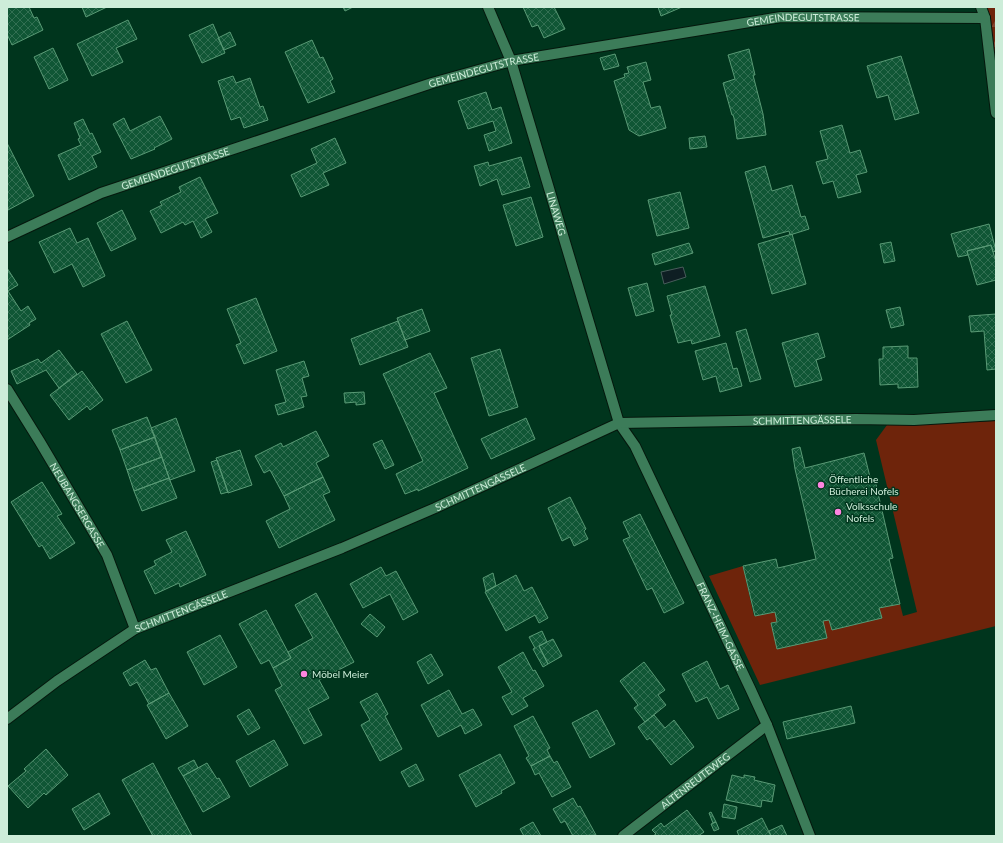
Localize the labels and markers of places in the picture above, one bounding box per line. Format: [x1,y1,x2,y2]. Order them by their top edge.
place label: Öffentliche Bücherei Nofels [829,473,899,497]
marker: Öffentliche Bücherei Nofels [816,480,826,490]
place label: Volksschule Nofels [846,500,897,524]
marker: Volksschule Nofels [833,507,843,517]
place label: Möbel Meier [312,668,369,680]
marker: Möbel Meier [299,669,309,679]

